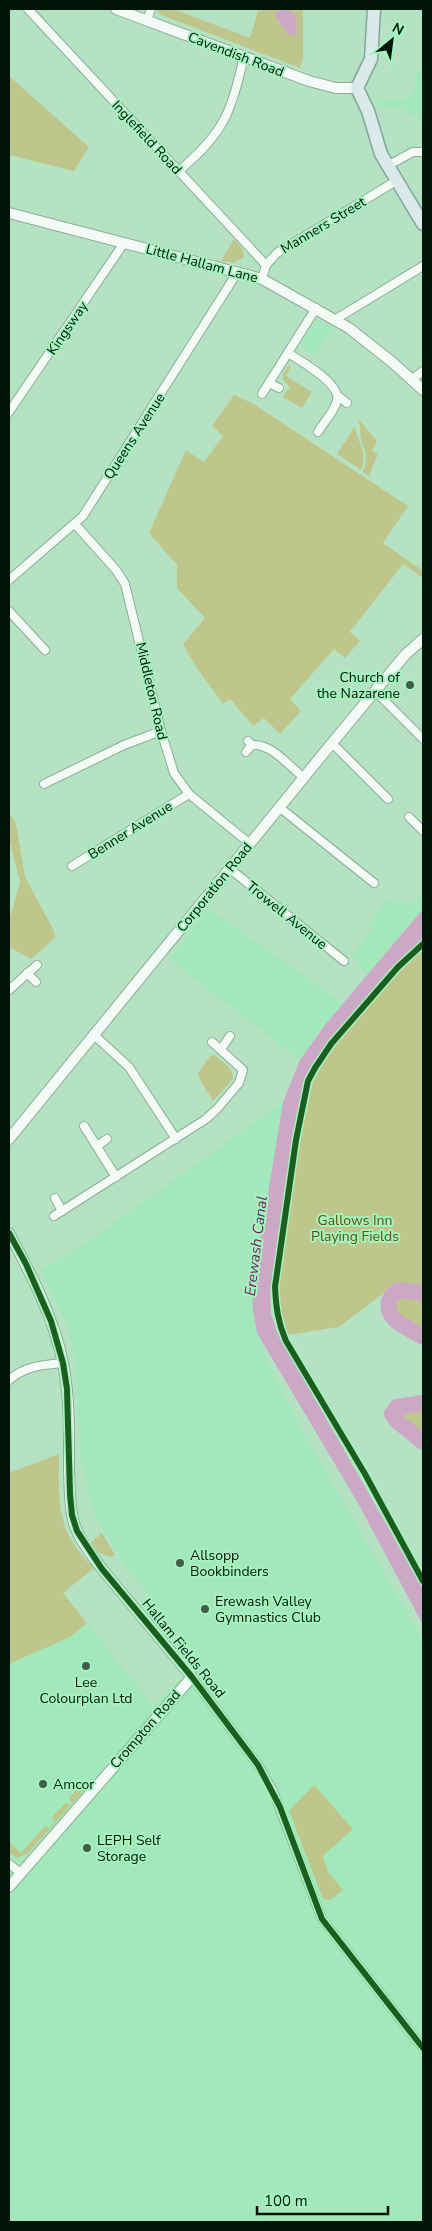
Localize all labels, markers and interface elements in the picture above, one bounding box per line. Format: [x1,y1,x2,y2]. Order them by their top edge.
north arrow [367,15,417,65]
text: N [389,18,407,40]
street label: Cavendish Road [185,27,287,81]
street label: Inglefield Road [107,96,186,179]
street label: Manners Street [277,192,369,258]
street label: Little Hallam Lane [144,239,260,288]
street label: Kingsway [43,297,93,359]
street label: Queens Avenue [99,389,169,483]
street label: Middleton Road [131,640,172,742]
place label: Church of the Nazarene [317,668,400,703]
marker: Church of the Nazarene [404,679,416,691]
street label: Benner Avenue [84,797,176,864]
street label: Corporation Road [172,839,256,936]
street label: Trowell Avenue [242,877,331,954]
water label: Erewash Canal [240,1195,272,1297]
park label: Gallows Inn Playing Fields [311,1211,399,1246]
place label: Allsopp Bookbinders [190,1546,269,1581]
marker: Allsopp Bookbinders [174,1557,186,1569]
place label: Erewash Valley Gymnastics Club [215,1592,321,1627]
street label: Hallam Fields Road [138,1595,230,1702]
marker: Erewash Valley Gymnastics Club [199,1603,211,1615]
marker: Lee Colourplan Ltd [80,1660,92,1672]
place label: Lee Colourplan Ltd [40,1673,132,1708]
street label: Crompton Road [106,1686,185,1773]
place label: Amcor [53,1775,94,1794]
marker: Amcor [37,1778,49,1790]
place label: LEPH Self Storage [97,1831,161,1866]
marker: LEPH Self Storage [81,1842,93,1854]
scale bar [257,2184,388,2216]
text: 100 m [264,2191,308,2211]

